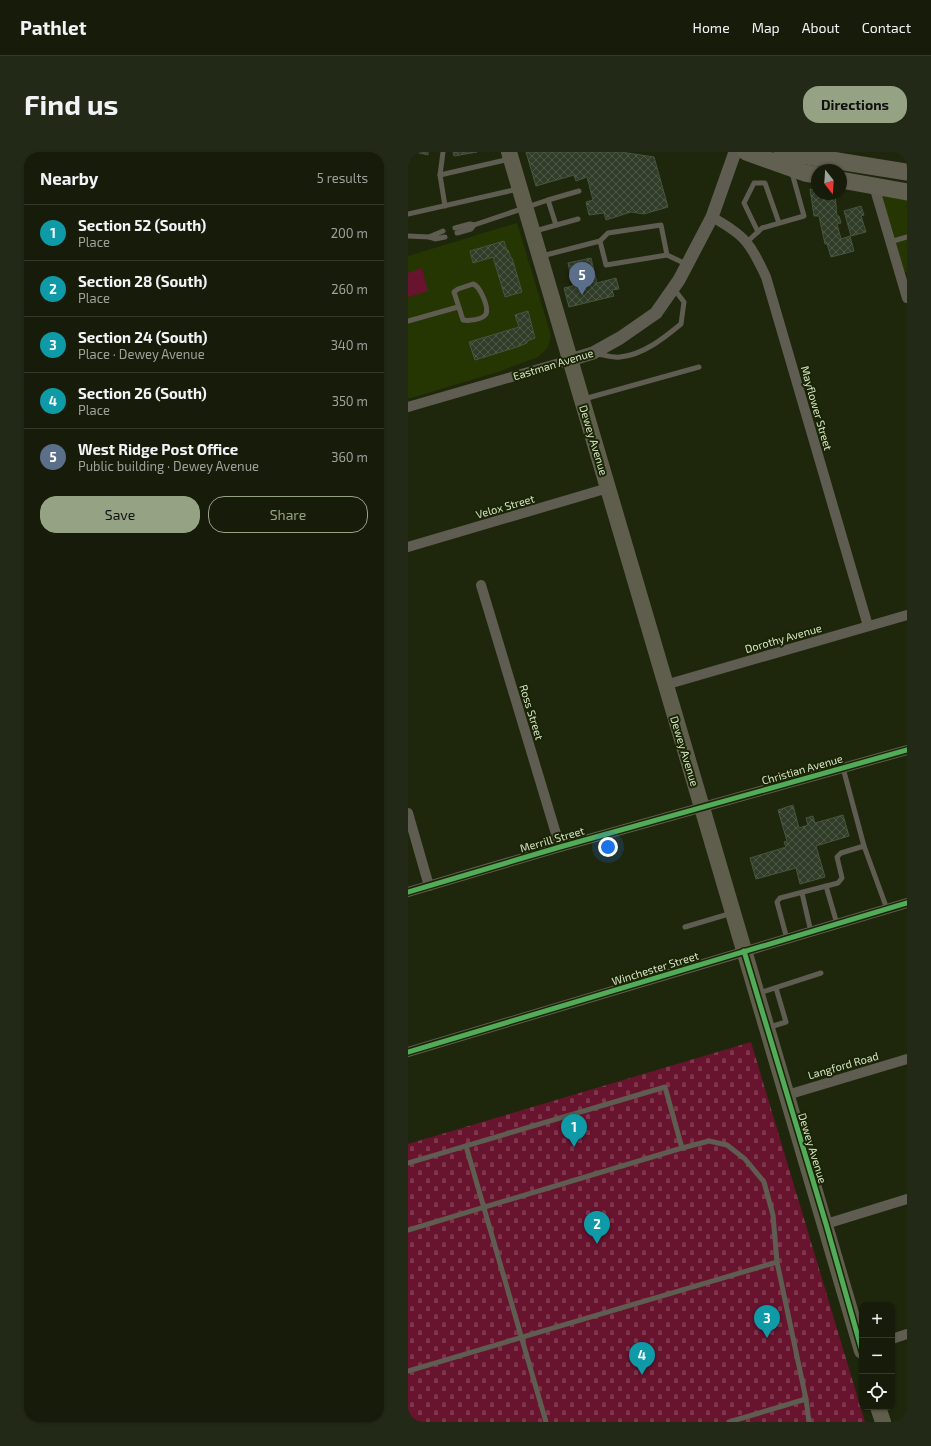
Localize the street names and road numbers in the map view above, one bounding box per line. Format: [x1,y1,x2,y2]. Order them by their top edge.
street label: Eastman Avenue [511,346,595,382]
street label: Mayflower Street [799,364,835,452]
street label: Dewey Avenue [577,403,611,477]
street label: Velox Street [474,491,536,521]
street label: Dorothy Avenue [743,621,823,655]
street label: Ross Street [517,683,547,741]
street label: Dewey Avenue [668,714,702,788]
street label: Christian Avenue [760,751,844,787]
street label: Merrill Street [518,824,586,854]
street label: Winchester Street [610,949,700,987]
street label: Langford Road [806,1049,880,1081]
street label: Dewey Avenue [796,1111,830,1185]

